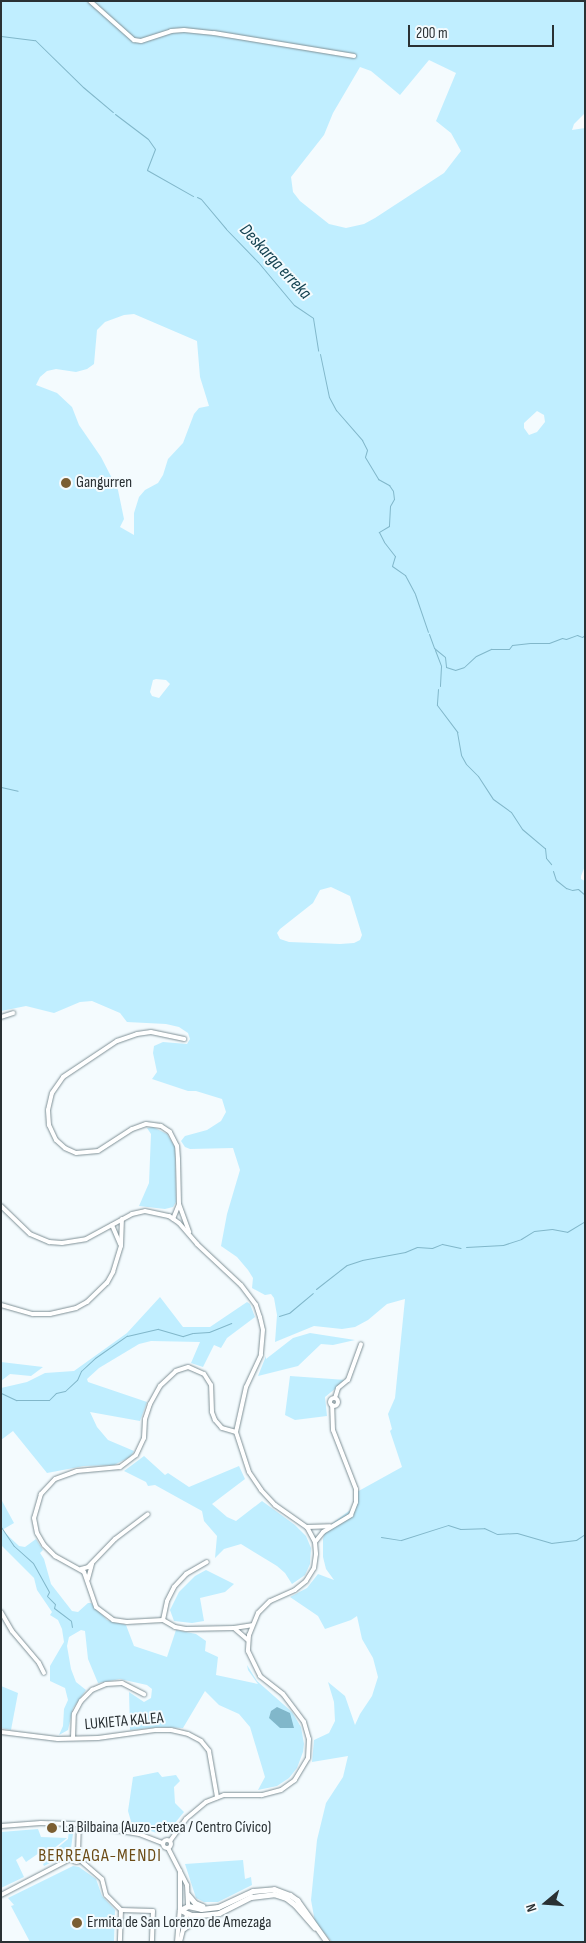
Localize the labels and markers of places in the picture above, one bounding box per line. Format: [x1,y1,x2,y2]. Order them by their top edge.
place label: Gangurren [76,473,132,493]
marker: Gangurren [60,477,72,489]
place label: La Bilbaina (Auzo-etxea / Centro Cívico) [62,1818,271,1838]
marker: La Bilbaina (Auzo-etxea / Centro Cívico) [46,1822,58,1834]
place label: Ermita de San Lorenzo de Amezaga [87,1913,271,1933]
marker: Ermita de San Lorenzo de Amezaga [71,1917,83,1929]

